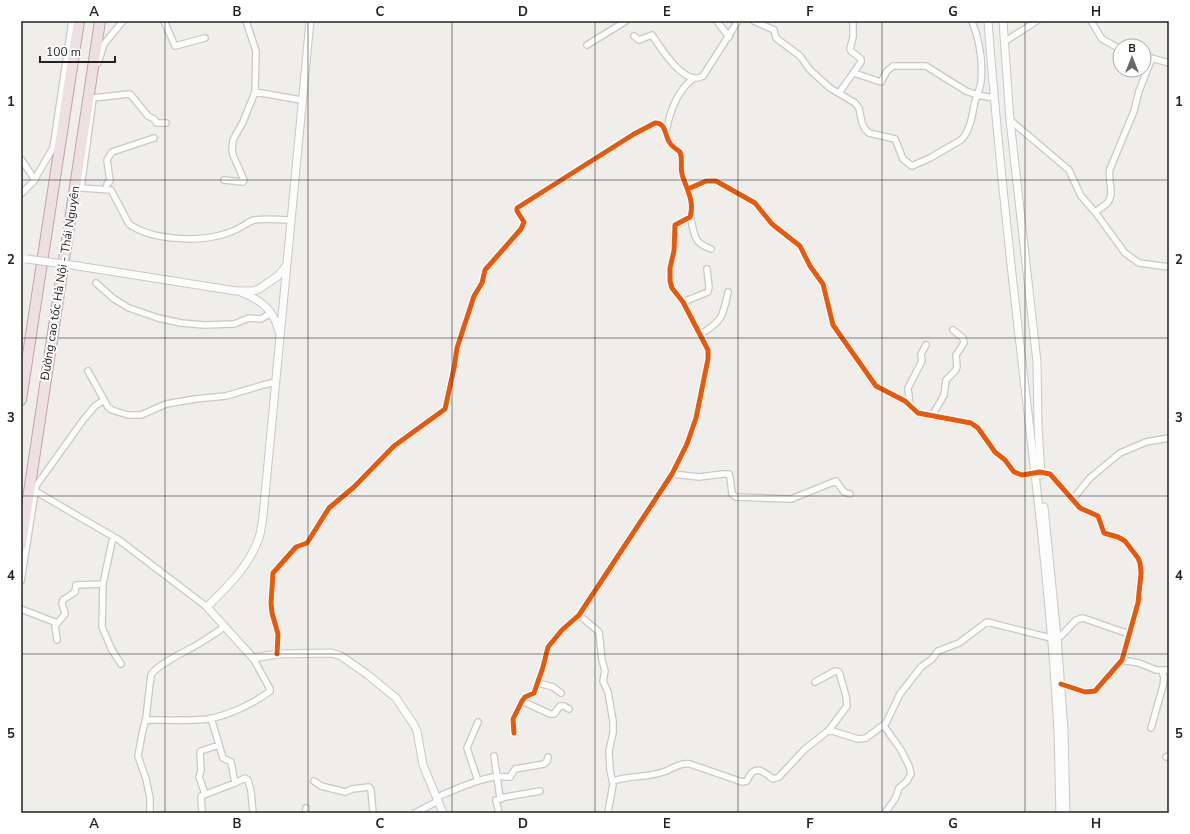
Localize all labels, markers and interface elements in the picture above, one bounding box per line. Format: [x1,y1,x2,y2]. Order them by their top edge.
text: A [89,3,99,21]
text: B [233,3,242,21]
text: C [376,3,385,21]
text: D [518,3,528,21]
text: E [663,3,671,21]
text: F [806,3,814,21]
text: G [948,3,958,21]
text: H [1091,3,1101,21]
scale bar [40,38,115,64]
north arrow [1112,38,1152,78]
text: B [1128,41,1136,56]
text: 100 m [46,44,81,60]
text: 1 [7,93,15,111]
text: 1 [1175,93,1183,111]
street label: Đường cao tốc Hà Nội - Thái Nguyên [37,185,83,382]
text: 2 [7,251,15,269]
text: 2 [1175,251,1183,269]
text: 3 [7,409,15,427]
text: 3 [1175,409,1183,427]
text: 4 [7,567,15,585]
text: 4 [1175,567,1183,585]
text: 5 [7,725,15,743]
text: 5 [1175,725,1183,743]
text: A [89,815,99,833]
text: B [233,815,242,833]
text: C [376,815,385,833]
text: D [518,815,528,833]
text: E [663,815,671,833]
text: F [806,815,814,833]
text: G [948,815,958,833]
text: H [1091,815,1101,833]

